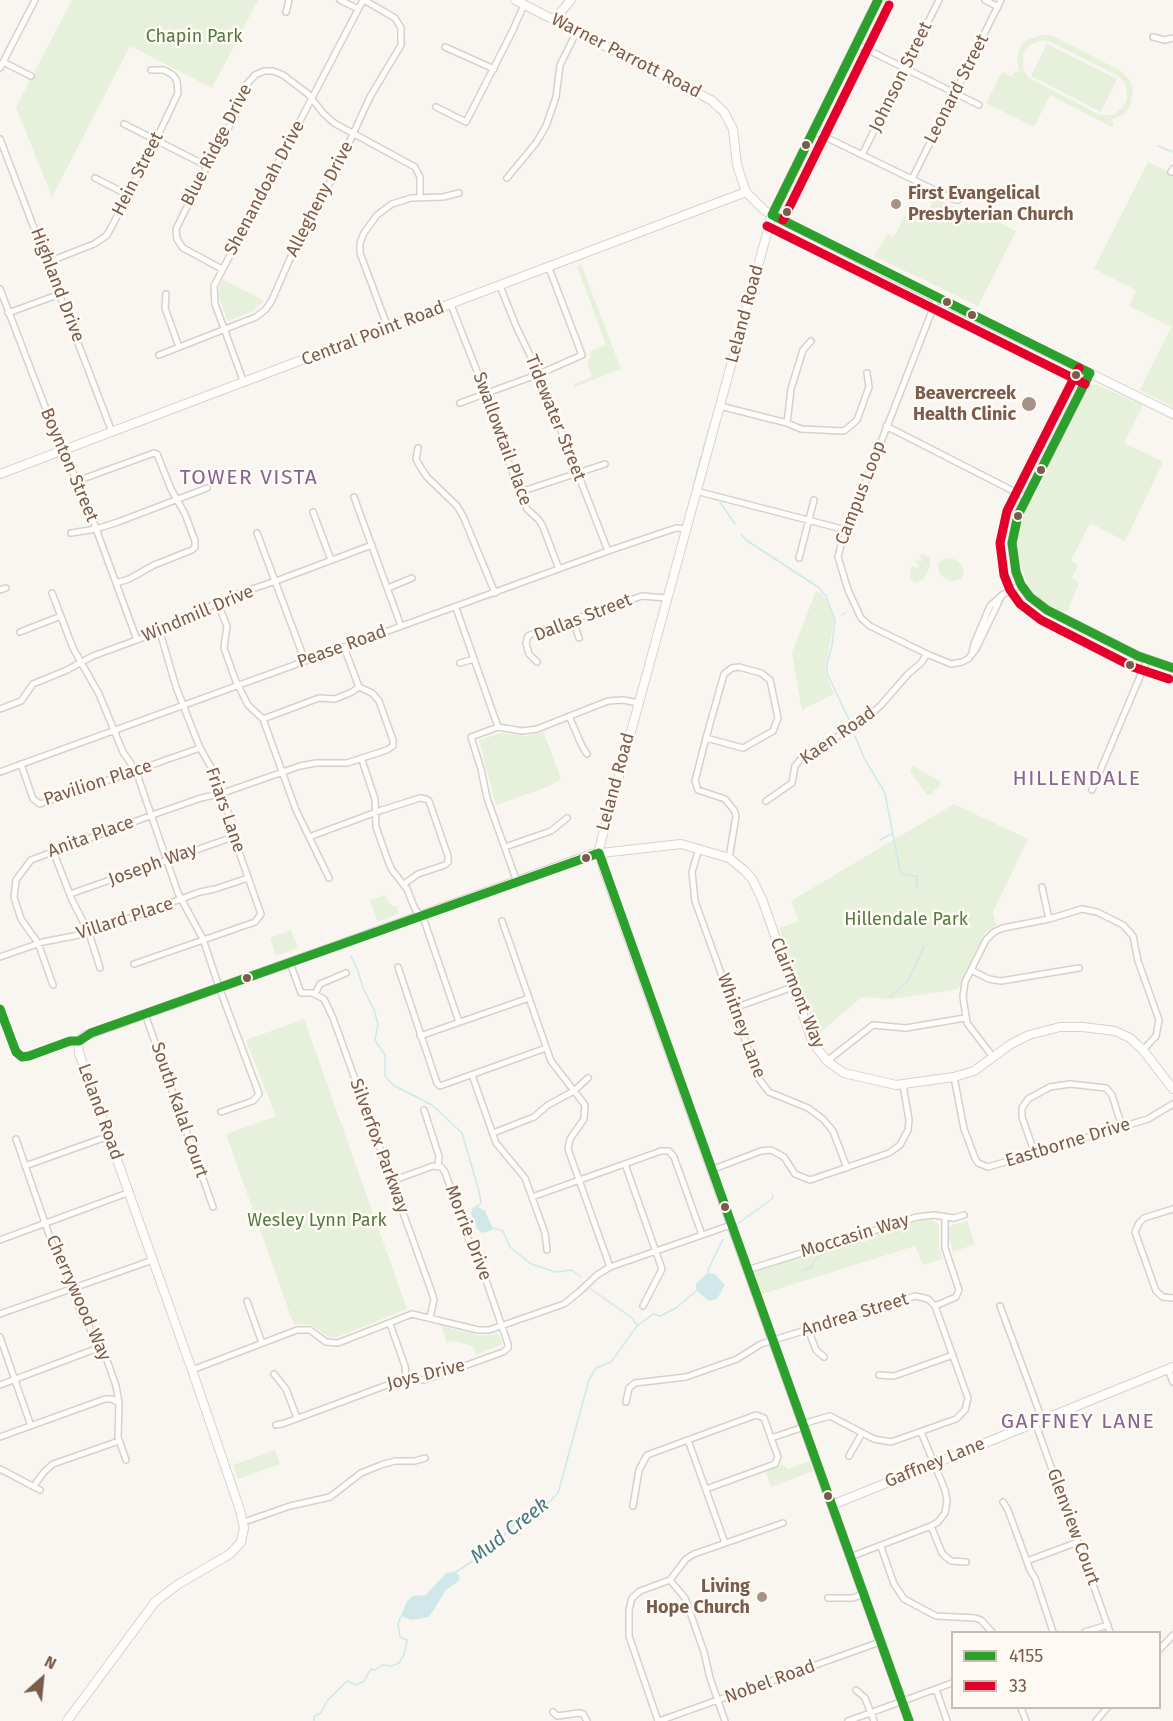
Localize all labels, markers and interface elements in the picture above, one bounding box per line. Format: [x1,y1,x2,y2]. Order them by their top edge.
street label: Warner Parrott Road [547,9,705,103]
street label: Johnson Street [865,18,937,136]
park label: Chapin Park [146,26,242,48]
street label: Leonard Street [920,31,994,147]
street label: Blue Ridge Drive [177,80,257,210]
street label: Shenandoah Drive [220,117,310,259]
street label: Hein Street [108,128,168,220]
street label: Allegheny Drive [282,138,358,260]
unlabelled marker [800,139,812,151]
place label: First Evangelical Presbyterian Church [908,183,1074,226]
marker: First Evangelical Presbyterian Church [889,197,903,211]
unlabelled marker [781,206,793,218]
street label: Highland Drive [25,225,89,345]
street label: Leland Road [722,262,768,366]
unlabelled marker [941,296,953,308]
street label: Central Point Road [298,297,448,371]
unlabelled marker [966,309,978,321]
street label: Tidewater Street [520,352,590,484]
street label: Swallowtail Place [468,369,536,509]
unlabelled marker [1070,369,1082,381]
place label: Beavercreek Health Clinic [913,383,1016,426]
marker: Beavercreek Health Clinic [1020,395,1038,413]
street label: Boynton Street [35,405,103,525]
street label: Campus Loop [831,438,891,548]
unlabelled marker [1035,464,1047,476]
district label: TOWER VISTA [180,465,318,491]
unlabelled marker [1012,510,1024,522]
street label: Windmill Drive [139,581,257,647]
street label: Dallas Street [531,589,635,647]
street label: Pease Road [294,621,390,673]
unlabelled marker [1124,659,1136,671]
street label: Kaen Road [796,702,880,770]
street label: Leland Road [593,730,639,834]
street label: Pavilion Place [41,755,155,811]
street label: Friars Lane [200,764,250,856]
district label: HILLENDALE [1012,766,1142,792]
street label: Anita Place [45,811,137,863]
street label: Joseph Way [106,839,200,891]
unlabelled marker [580,852,592,864]
street label: Villard Place [74,893,176,945]
park label: Hillendale Park [844,909,968,931]
street label: Clairmont Way [765,935,829,1051]
street label: Whitney Lane [712,971,770,1081]
unlabelled marker [241,972,253,984]
street label: South Kalal Court [146,1039,212,1181]
street label: Leland Road [73,1061,127,1163]
street label: Silverfox Parkway [345,1076,413,1216]
street label: Eastborne Drive [1003,1114,1133,1172]
street label: Morrie Drive [440,1182,496,1284]
unlabelled marker [719,1201,731,1213]
street label: Moccasin Way [798,1209,912,1263]
park label: Wesley Lynn Park [247,1210,387,1232]
street label: Cherrywood Way [41,1232,115,1364]
street label: Andrea Street [799,1288,911,1342]
street label: Joys Drive [385,1355,467,1395]
district label: GAFFNEY LANE [1001,1409,1155,1435]
street label: Gaffney Lane [882,1433,988,1493]
street label: Glenview Court [1042,1466,1104,1588]
unlabelled marker [822,1490,834,1502]
water label: Mud Creek [466,1493,554,1569]
place label: Living Hope Church [646,1576,750,1618]
marker: Living Hope Church [755,1590,769,1604]
legend [951,1631,1161,1709]
text: 4155 [1009,1645,1043,1667]
north arrow [12,1649,72,1709]
text: N [41,1652,59,1673]
street label: Nobel Road [722,1656,818,1708]
text: 33 [1009,1675,1027,1697]

